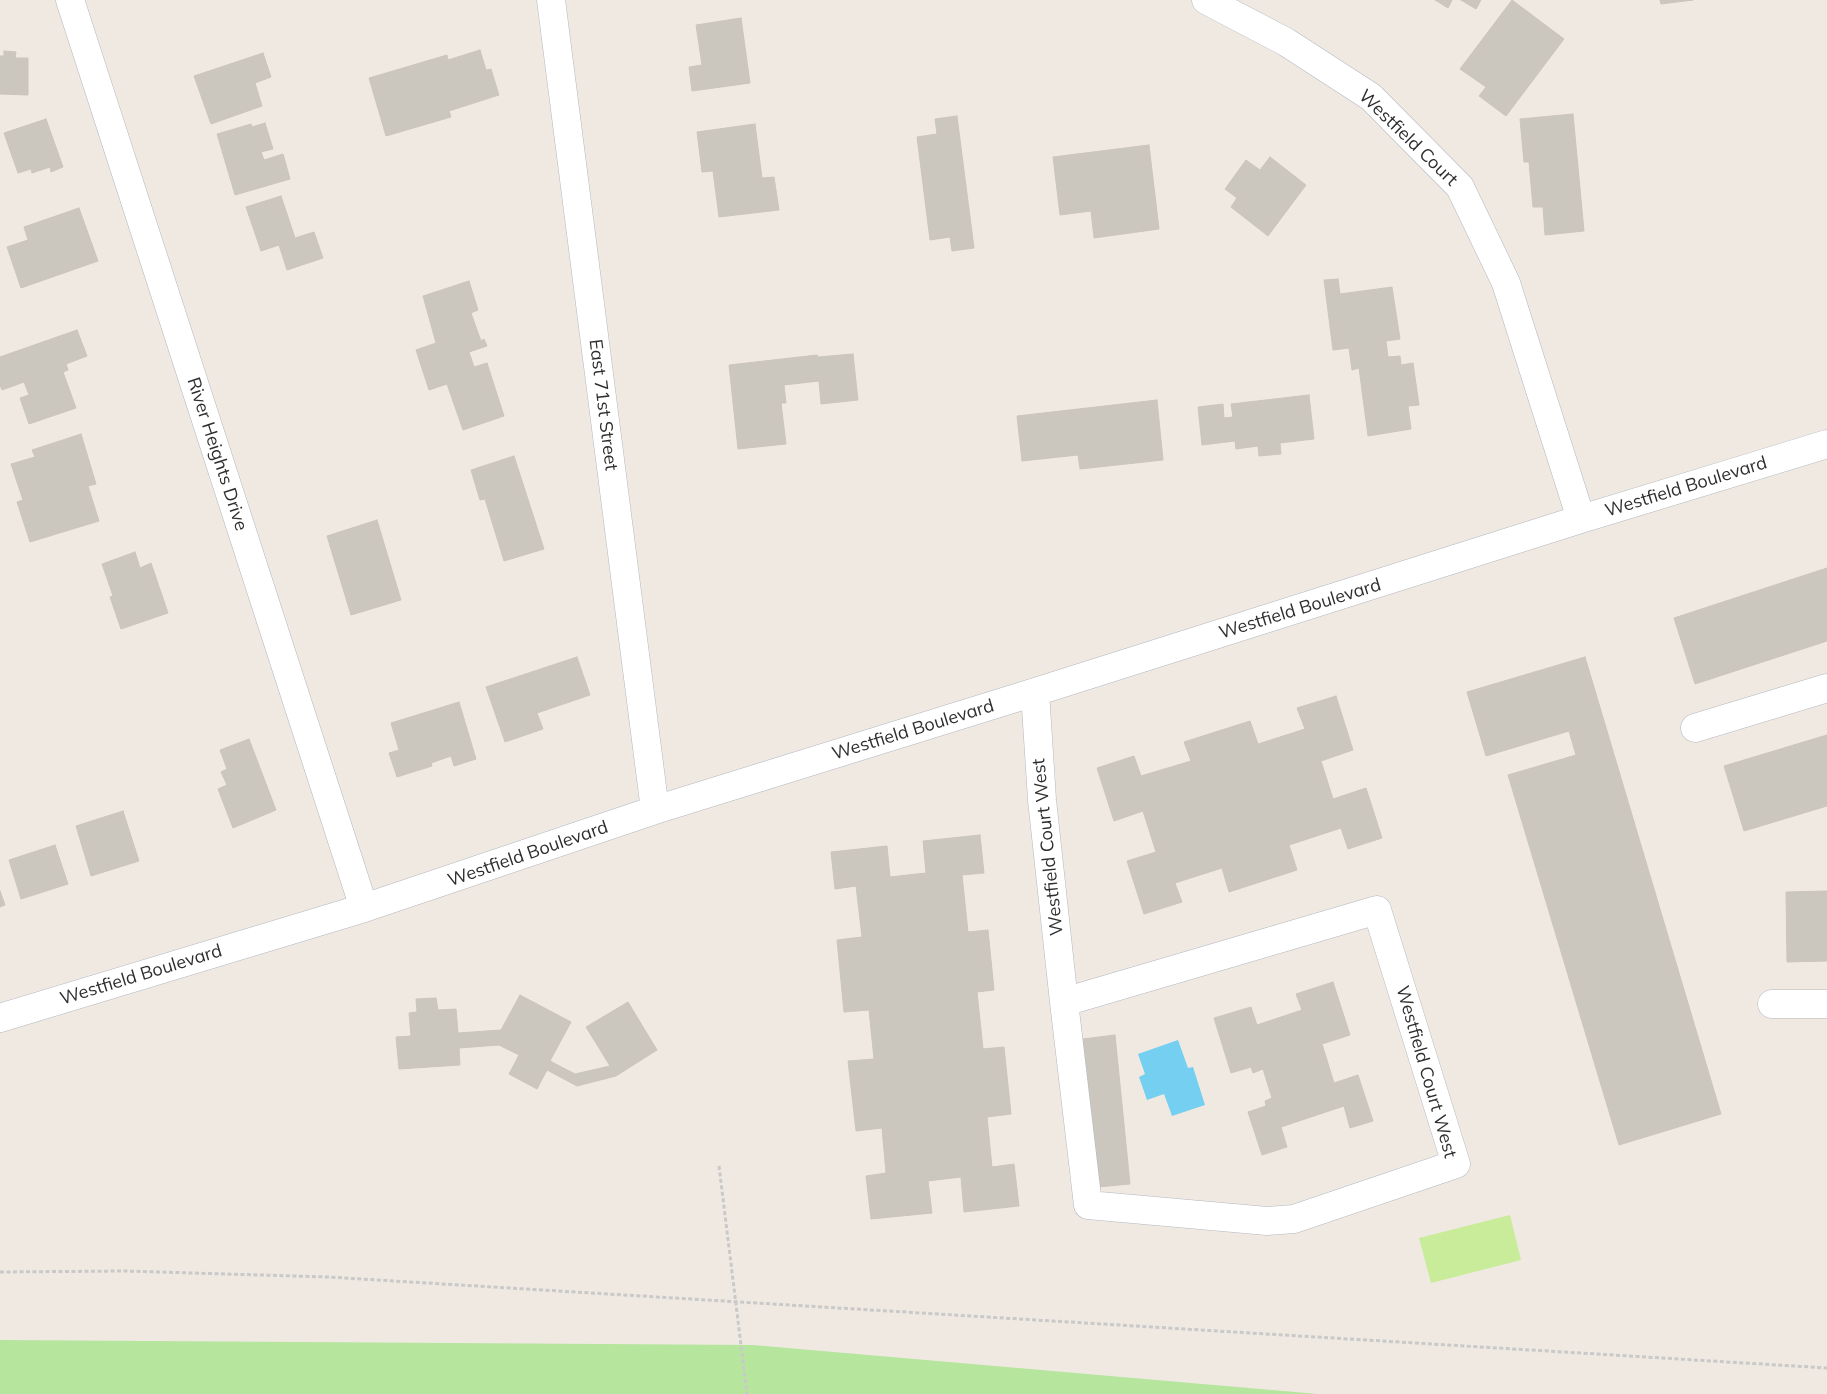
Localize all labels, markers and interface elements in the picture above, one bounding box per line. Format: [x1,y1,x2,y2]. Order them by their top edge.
street label: Westfield Court [1354,85,1462,191]
street label: East 71st Street [584,338,622,472]
street label: River Heights Drive [182,375,252,533]
street label: Westfield Boulevard [1602,452,1770,522]
street label: Westfield Boulevard [1216,574,1384,644]
street label: Westfield Boulevard [829,695,997,765]
street label: Westfield Court West [1028,757,1068,937]
street label: Westfield Boulevard [445,816,611,892]
street label: Westfield Boulevard [57,940,225,1010]
street label: Westfield Court West [1391,983,1461,1161]

